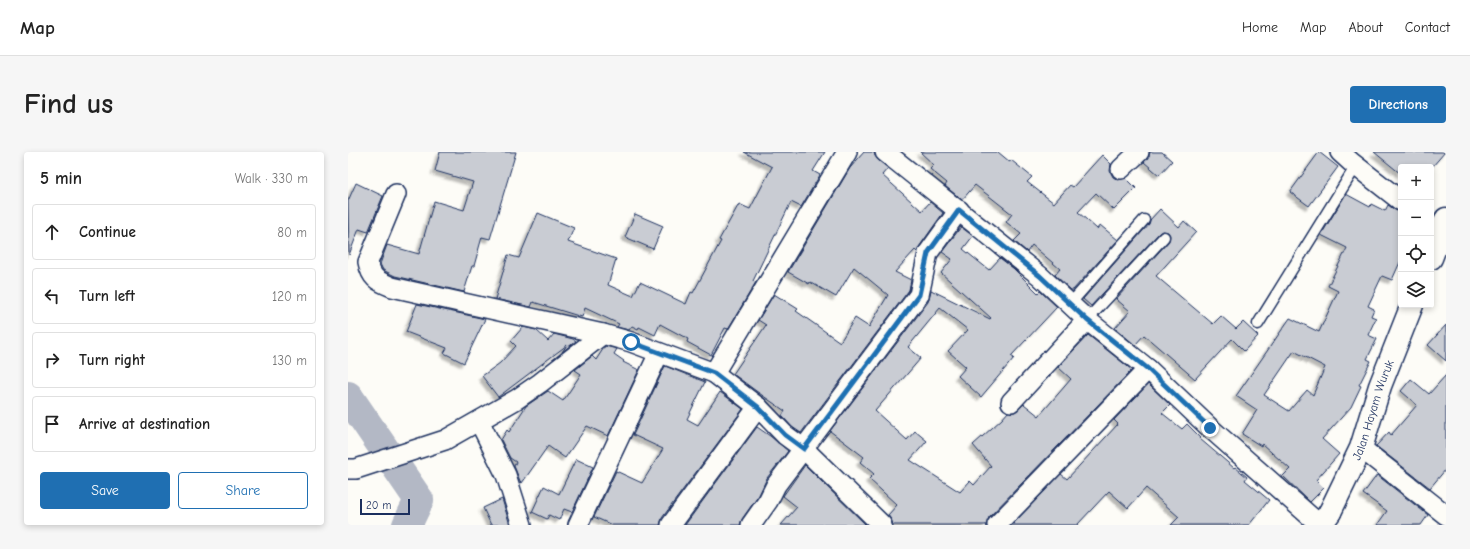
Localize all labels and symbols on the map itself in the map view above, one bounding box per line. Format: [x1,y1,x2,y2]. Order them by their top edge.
route start [622,333,640,351]
street label: Jalan Hayam Wuruk [1349,358,1397,462]
route end [1201,419,1219,437]
scale bar [360,497,410,516]

